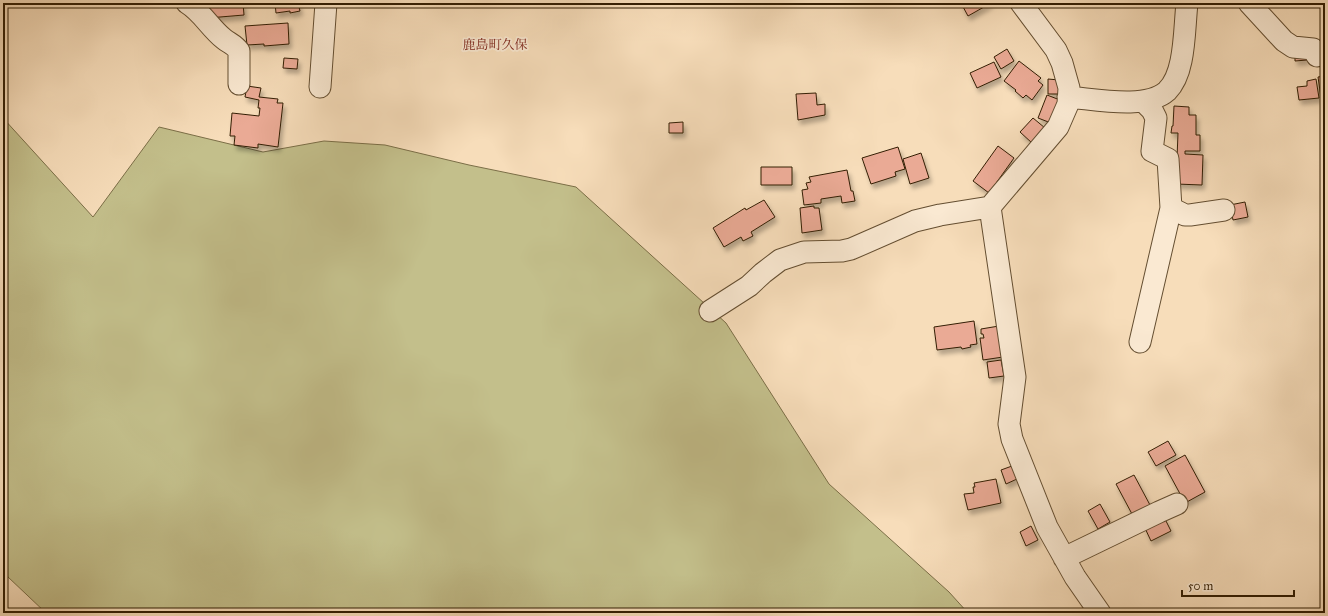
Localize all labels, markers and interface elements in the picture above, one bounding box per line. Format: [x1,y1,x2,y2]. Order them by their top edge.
district label: 鹿島町久保 [462,37,528,53]
scale bar [1182,572,1294,598]
text: 50 m [1188,579,1213,593]

